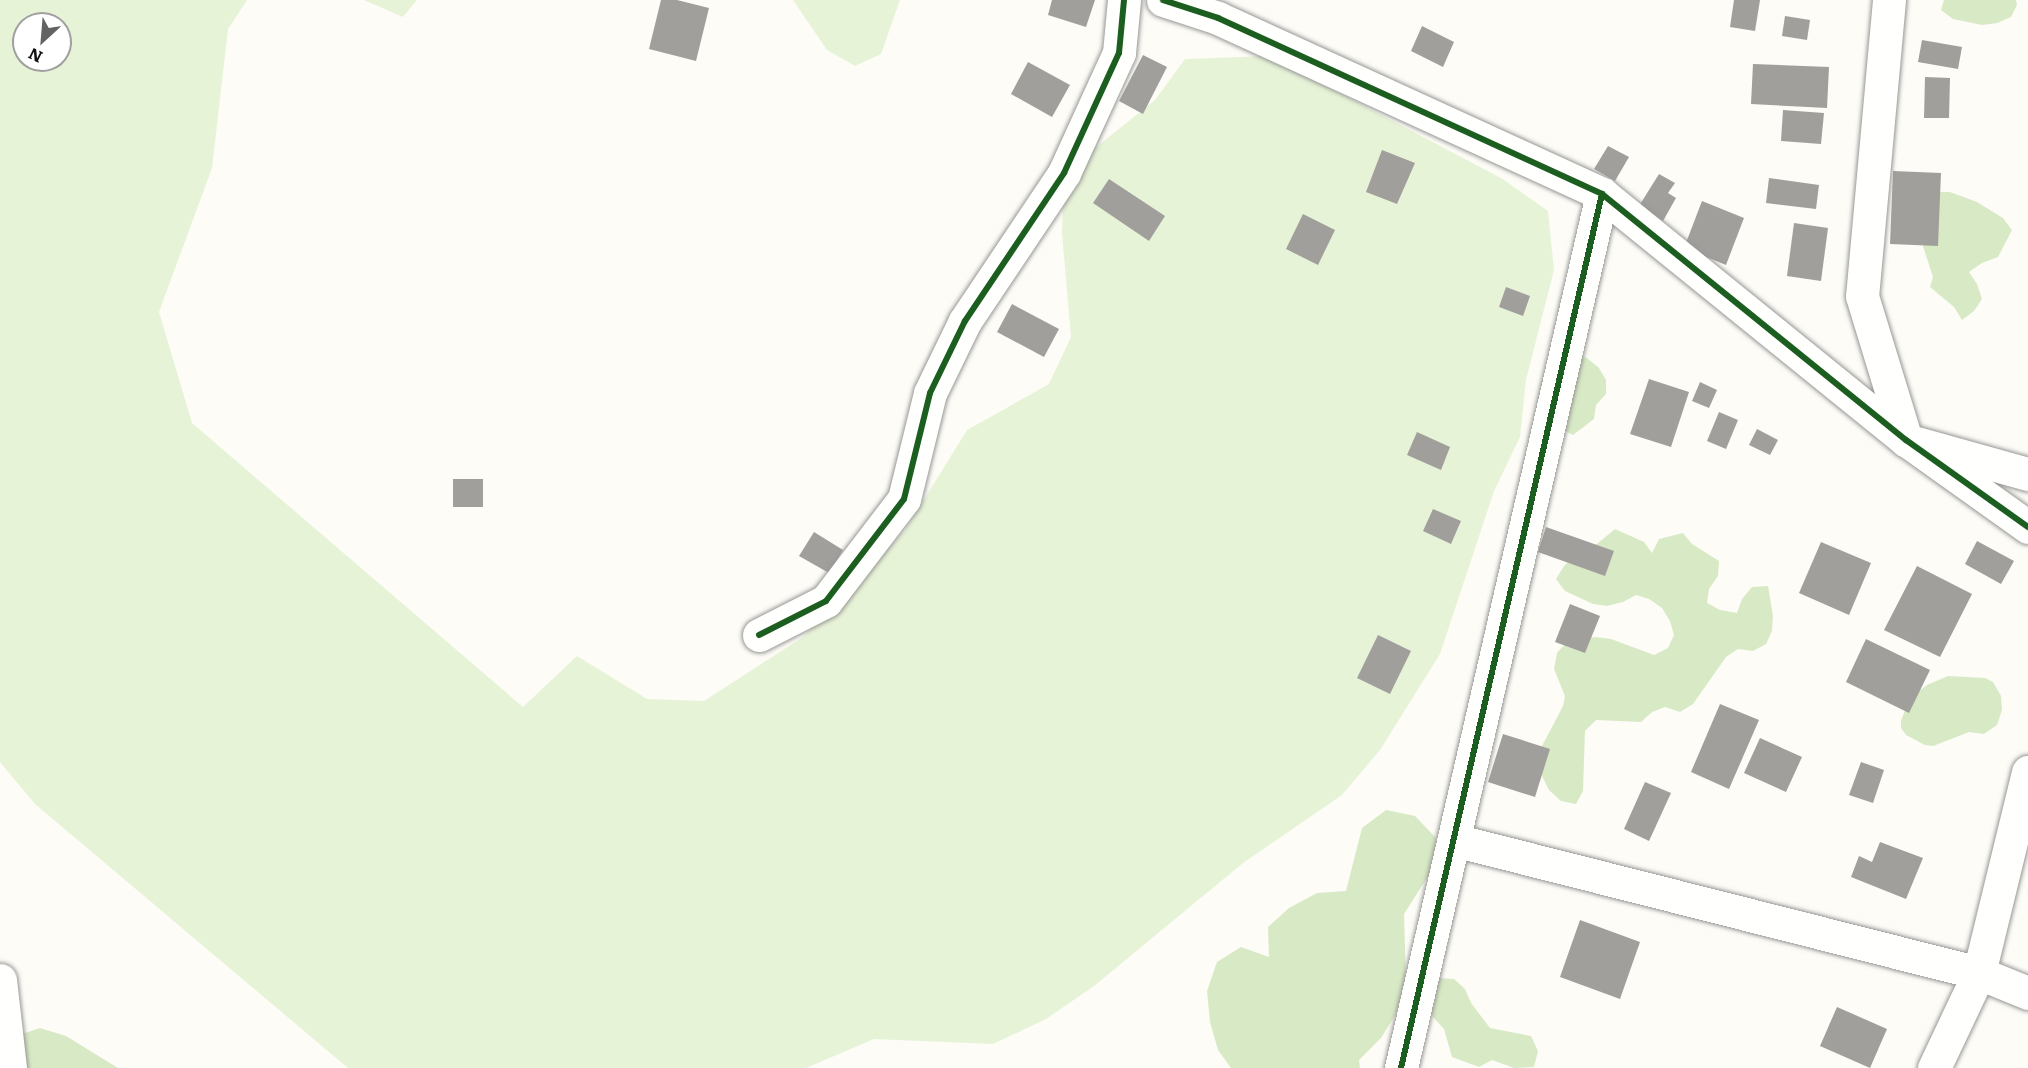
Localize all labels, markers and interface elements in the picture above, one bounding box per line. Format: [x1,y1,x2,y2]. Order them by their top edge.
north arrow [12,12,72,72]
text: N [24,43,46,70]

